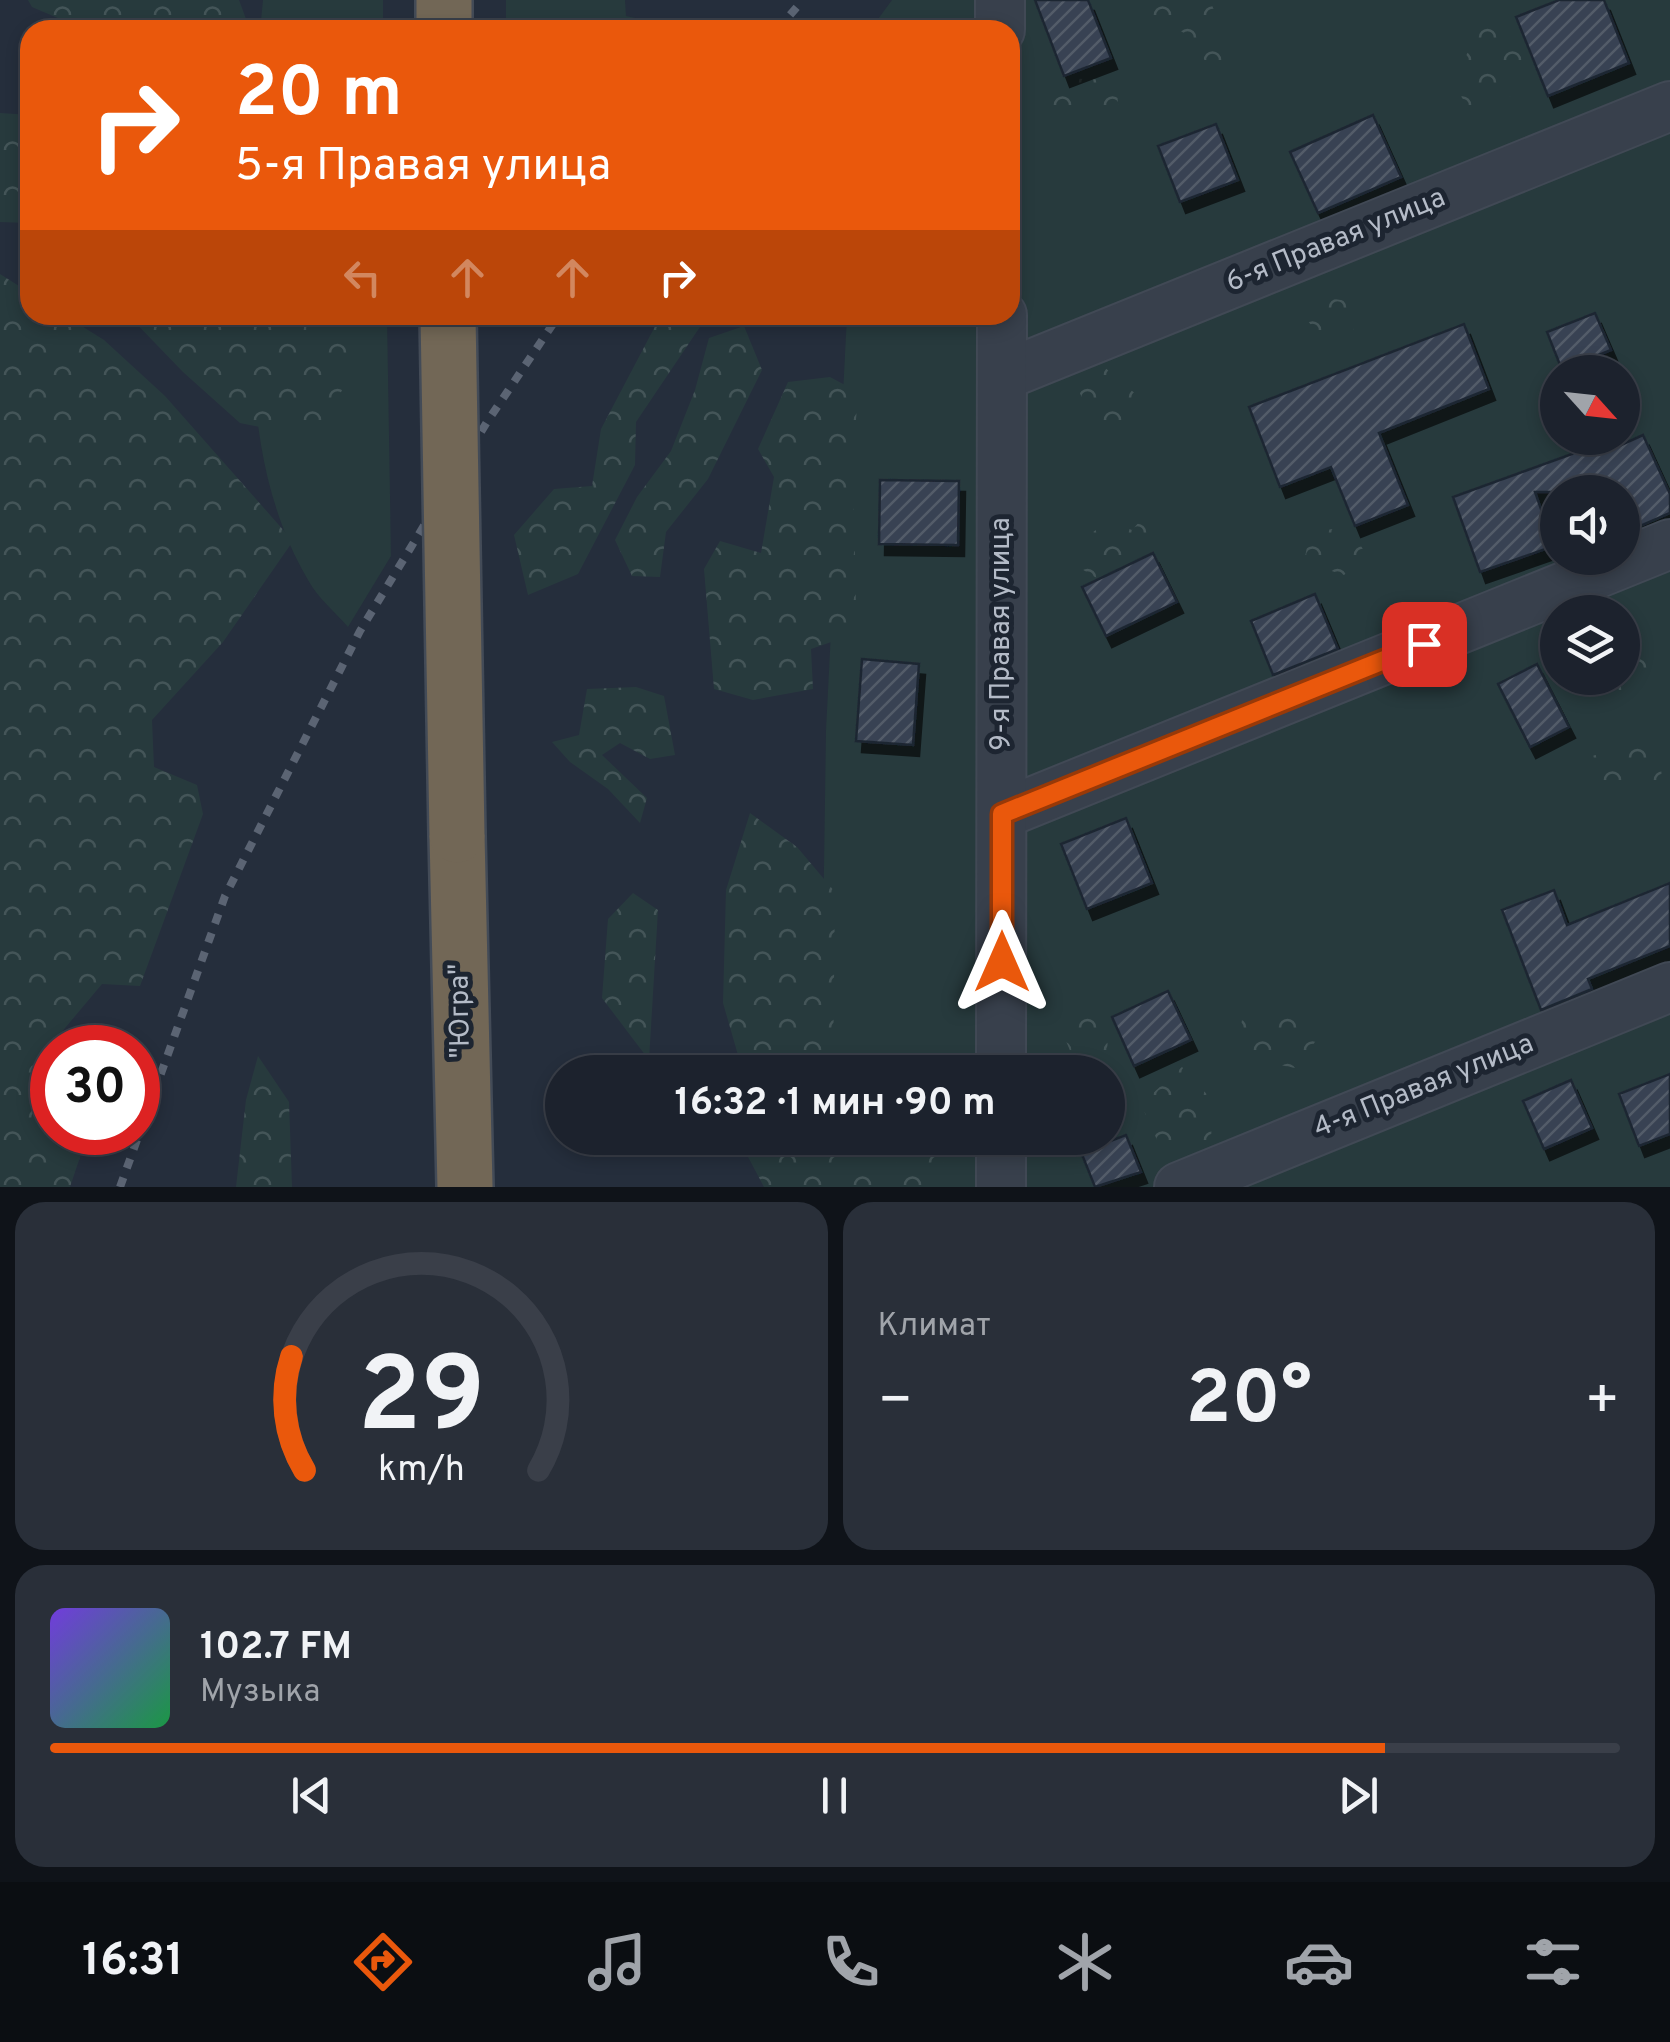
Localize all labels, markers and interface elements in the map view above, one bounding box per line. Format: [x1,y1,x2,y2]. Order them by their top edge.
text: 20 m [235,52,403,141]
icon: right [70,60,200,190]
text: 5-я Правая улица [235,139,611,196]
street label: 6-я Правая улица [1221,181,1451,301]
icon: left [335,250,390,305]
icon: ahead [440,250,495,305]
icon: ahead [545,250,600,305]
icon: right [650,250,705,305]
north arrow [1540,355,1640,455]
map controls [1540,355,1640,695]
button: sound [1540,475,1640,575]
street label: 9-я Правая улица [984,517,1020,751]
button: layers [1540,595,1640,695]
pin [1382,602,1467,687]
icon: arrive [1397,617,1452,672]
position arrow [950,910,1054,1014]
street label: "Югра" [442,963,480,1059]
speed limit sign: 30 [30,1025,160,1155]
street label: 4-я Правая улица [1309,1026,1539,1148]
text: 16:32 · 1 мин · 90 m [674,1080,996,1129]
text: Климат [878,1307,991,1347]
text: 29 [357,1336,485,1468]
text: 20° [1186,1355,1312,1450]
text: − [878,1368,913,1438]
text: + [1585,1368,1620,1438]
text: km/h [378,1448,465,1494]
text: 102.7 FM [200,1624,352,1673]
text: Музыка [200,1673,320,1713]
icon: previous [284,1768,339,1823]
icon: pause [807,1768,862,1823]
icon: next [1331,1768,1386,1823]
icon: directions [348,1927,418,1997]
icon: music [582,1927,652,1997]
icon: phone [816,1927,886,1997]
icon: climate [1050,1927,1120,1997]
icon: car [1284,1927,1354,1997]
icon: filters [1518,1927,1588,1997]
text: 16:31 [82,1934,184,1991]

